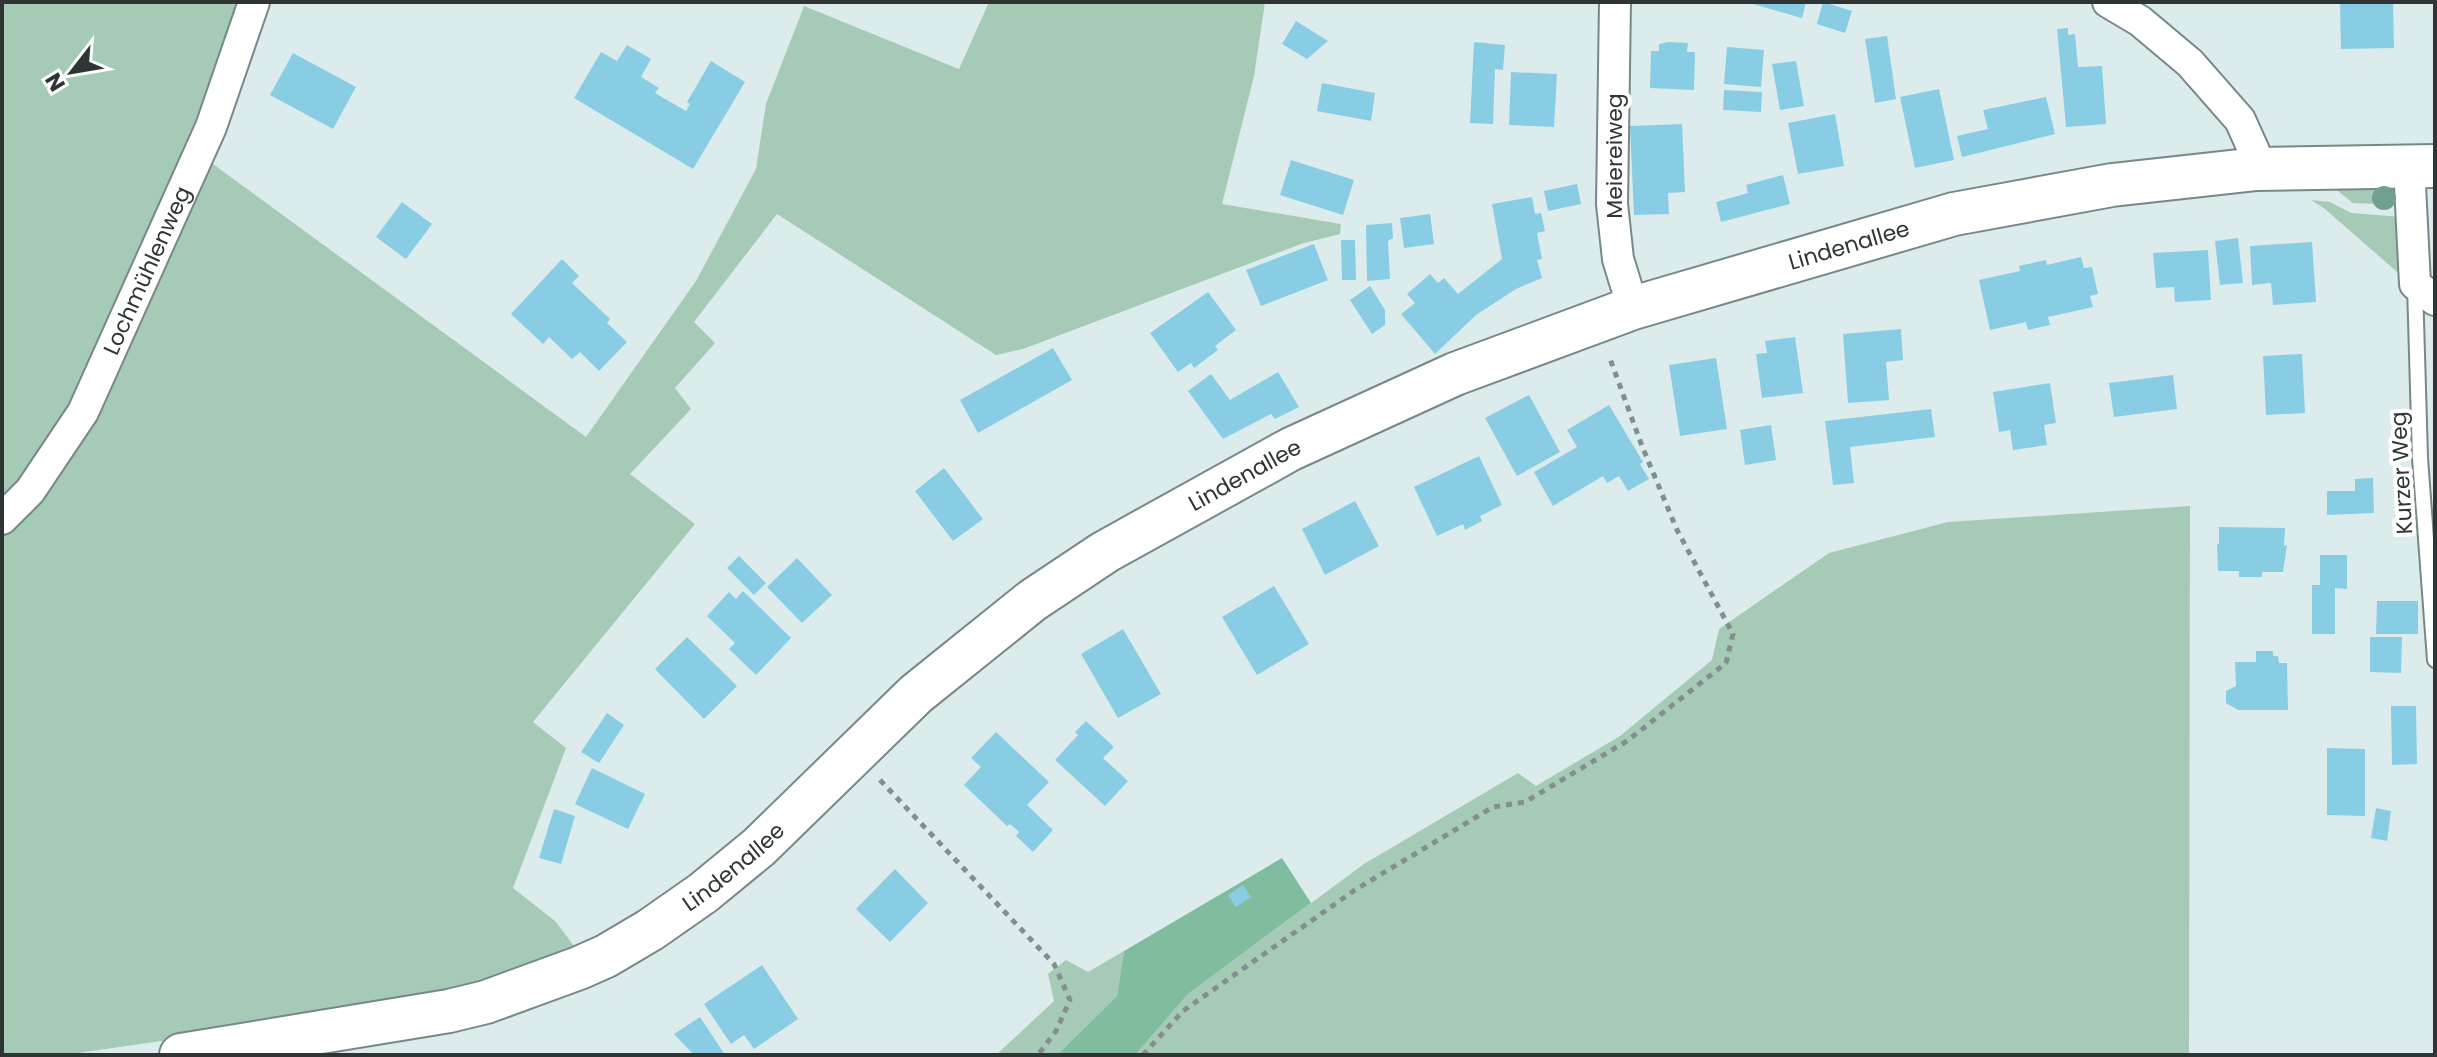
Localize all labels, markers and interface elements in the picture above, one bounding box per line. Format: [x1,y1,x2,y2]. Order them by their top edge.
north arrow [32,32,112,112]
text: N [38,67,73,97]
street label: Meiereiweg [1599,93,1630,219]
street label: Lochmühlenweg [96,181,198,360]
street label: Lindenallee [1785,213,1913,278]
street label: Kurzer Weg [2383,411,2420,535]
street label: Lindenallee [1183,431,1306,519]
street label: Lindenallee [676,815,792,919]

